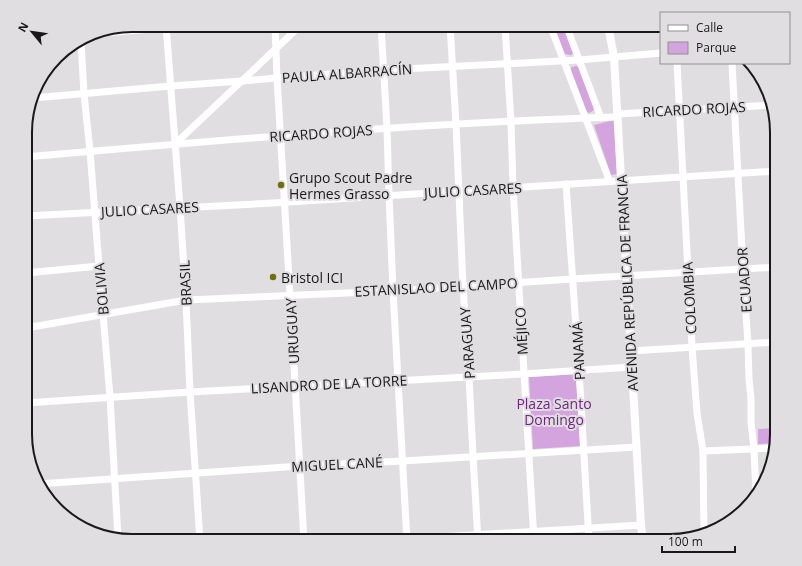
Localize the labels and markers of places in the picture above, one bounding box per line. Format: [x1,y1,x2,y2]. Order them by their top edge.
place label: Grupo Scout Padre Hermes Grasso [289,168,413,203]
marker: Grupo Scout Padre Hermes Grasso [276,180,286,190]
place label: Bristol ICI [281,268,343,287]
marker: Bristol ICI [268,272,278,282]

